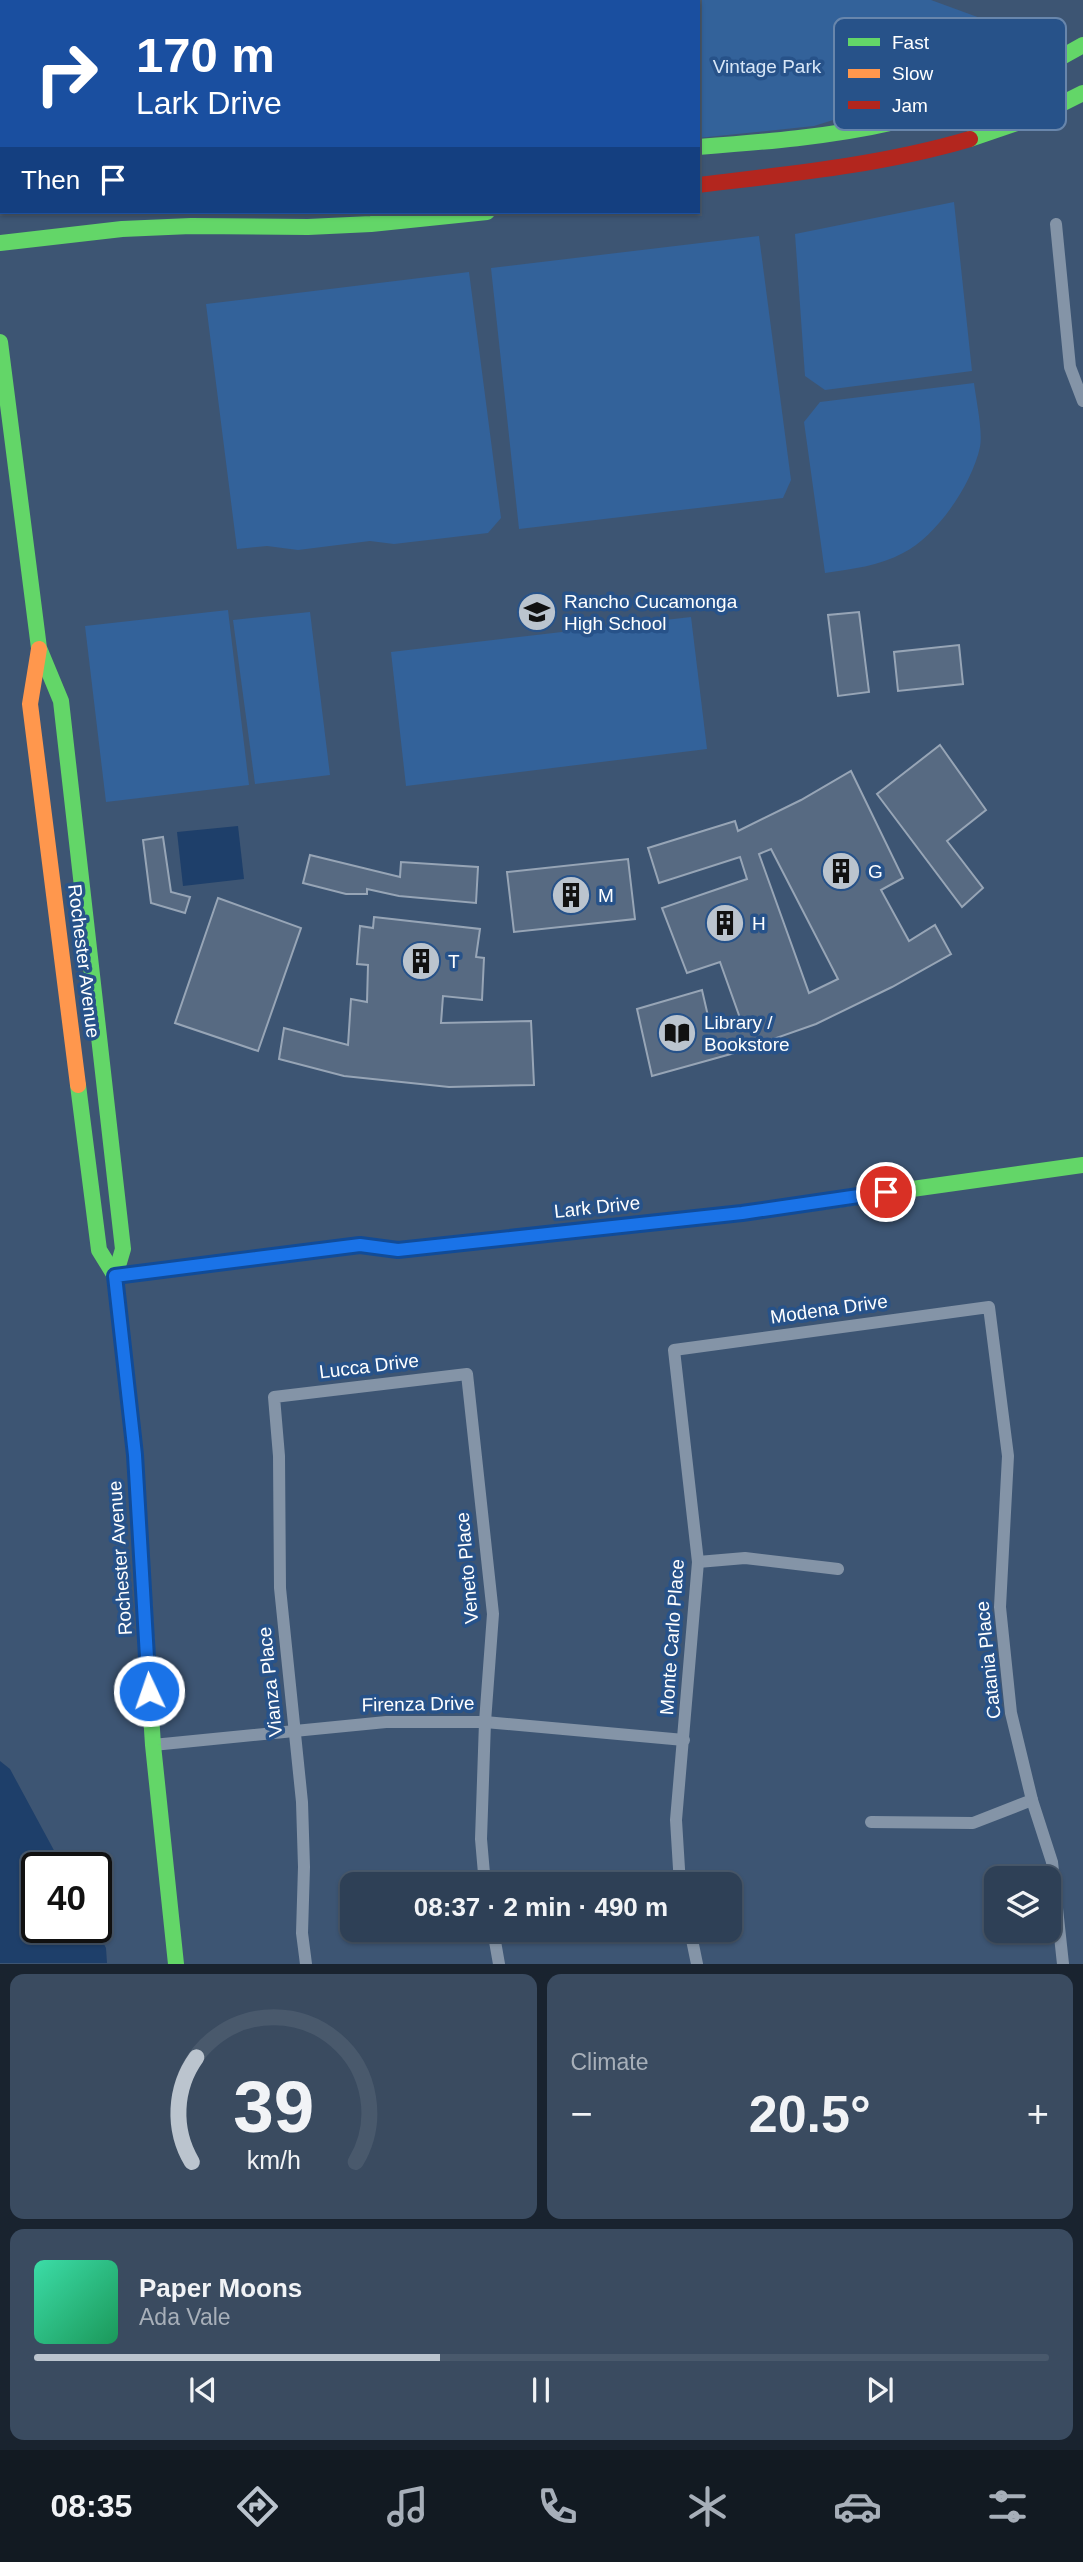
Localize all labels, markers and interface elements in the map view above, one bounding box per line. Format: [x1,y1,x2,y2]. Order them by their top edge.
legend [834,18,1066,130]
icon: right [21,28,112,119]
text: 170 m [136,28,275,82]
text: Fast [892,32,930,53]
park label: Vintage Park [713,56,822,77]
text: Slow [892,63,933,84]
text: Lark Drive [136,85,282,121]
text: Jam [892,95,928,116]
icon: arrive [94,161,132,199]
text: Then [21,165,80,195]
school or university icon: Rancho Cucamonga High School [516,591,558,633]
place label: Rancho Cucamonga High School [564,591,738,634]
building icon: G [820,850,862,892]
place label: G [868,861,883,882]
building icon: M [550,874,592,916]
street label: Rochester Avenue [64,883,104,1039]
place label: M [598,885,614,906]
building icon: H [704,902,746,944]
place label: H [752,913,766,934]
building icon: T [400,940,442,982]
place label: T [448,951,460,972]
library icon: Library / Bookstore [656,1012,698,1054]
place label: Library / Bookstore [704,1012,790,1055]
pin [856,1162,916,1222]
icon: arrive [867,1173,905,1211]
street label: Lark Drive [553,1192,641,1222]
street label: Modena Drive [769,1290,889,1328]
street label: Lucca Drive [318,1349,420,1383]
street label: Rochester Avenue [104,1480,136,1636]
street label: Veneto Place [452,1511,482,1625]
street label: Monte Carlo Place [656,1558,688,1716]
street label: Catania Place [971,1600,1005,1720]
street label: Vianza Place [254,1626,286,1738]
position arrow [112,1654,186,1728]
street label: Firenza Drive [361,1693,475,1715]
speed limit sign: 40 [21,1852,112,1943]
map controls [984,1866,1061,1943]
button: layers [984,1866,1061,1943]
text: 08:37 · 2 min · 490 m [414,1892,668,1922]
text: Climate [571,2049,648,2075]
text: 39 [233,2067,314,2148]
text: 20.5° [749,2085,871,2143]
text: − [571,2093,593,2135]
text: + [1027,2093,1049,2135]
text: km/h [246,2146,300,2174]
text: Paper Moons [139,2273,302,2303]
text: Ada Vale [139,2304,231,2330]
icon: previous [184,2371,222,2409]
icon: pause [522,2371,560,2409]
icon: next [861,2371,899,2409]
icon: directions [233,2482,282,2531]
icon: music [383,2482,432,2531]
icon: phone [533,2482,582,2531]
icon: climate [683,2482,732,2531]
icon: car [833,2482,882,2531]
icon: filters [983,2482,1032,2531]
text: 08:35 [51,2488,132,2524]

